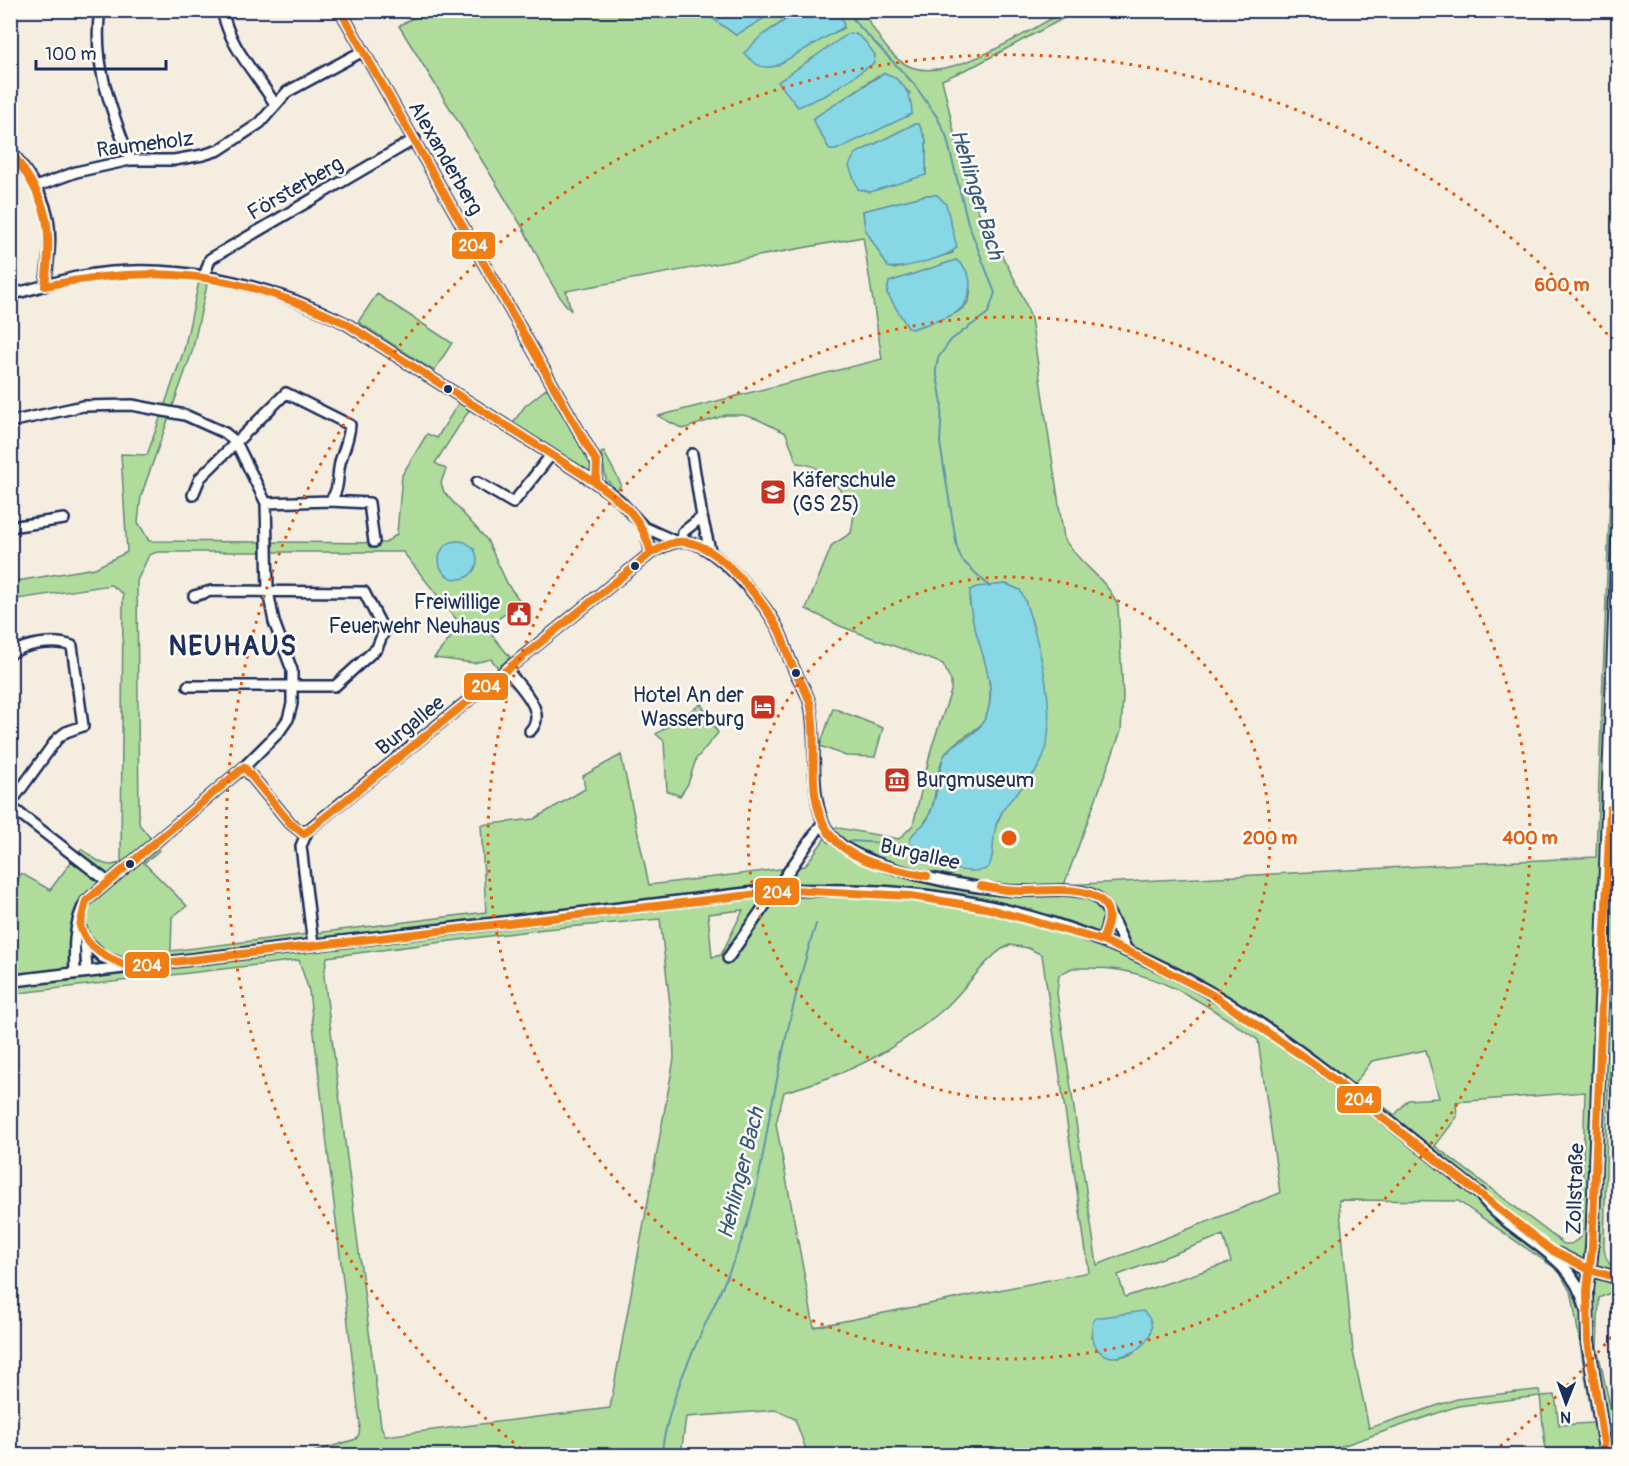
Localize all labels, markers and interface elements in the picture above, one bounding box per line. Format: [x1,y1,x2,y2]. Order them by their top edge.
scale bar [36,33,166,71]
text: 100 m [45,43,97,66]
street label: Alexanderberg [402,96,489,220]
street label: Raumeholz [95,125,195,164]
water label: Hehlinger Bach [944,126,1011,264]
street label: Försterberg [243,150,348,227]
line badge: 204 [451,231,496,260]
text: 204 [458,236,488,256]
text: 600 m [1535,274,1589,297]
unlabelled marker [442,383,454,395]
place label: Käferschule (GS 25) [792,467,896,518]
school or university icon: Käferschule (GS 25) [758,477,788,507]
unlabelled marker [629,560,641,572]
place label: Freiwillige Feuerwehr Neuhaus [329,589,501,640]
public building icon: Freiwillige Feuerwehr Neuhaus [504,599,534,629]
district label: NEUHAUS [169,630,297,663]
unlabelled marker [790,667,802,679]
line badge: 204 [463,672,509,701]
text: 204 [471,677,501,697]
place label: Hotel An der Wasserburg [633,682,744,733]
street label: Burgallee [370,689,451,761]
hotel icon: Hotel An der Wasserburg [748,692,778,722]
museum icon: Burgmuseum [882,765,912,795]
place label: Burgmuseum [916,767,1034,794]
text: 200 m [1243,827,1297,850]
text: 400 m [1503,827,1557,850]
centre of rings [999,828,1019,848]
street label: Burgallee [877,832,963,877]
unlabelled marker [124,858,136,870]
line badge: 204 [754,877,800,906]
text: 204 [762,883,792,903]
line badge: 204 [124,951,170,979]
text: 204 [132,956,162,976]
line badge: 204 [1336,1085,1382,1114]
text: 204 [1344,1090,1374,1110]
water label: Hehlinger Bach [711,1103,771,1242]
street label: Zollstraße [1560,1142,1591,1235]
north arrow [1536,1373,1596,1433]
text: N [1560,1407,1571,1427]

